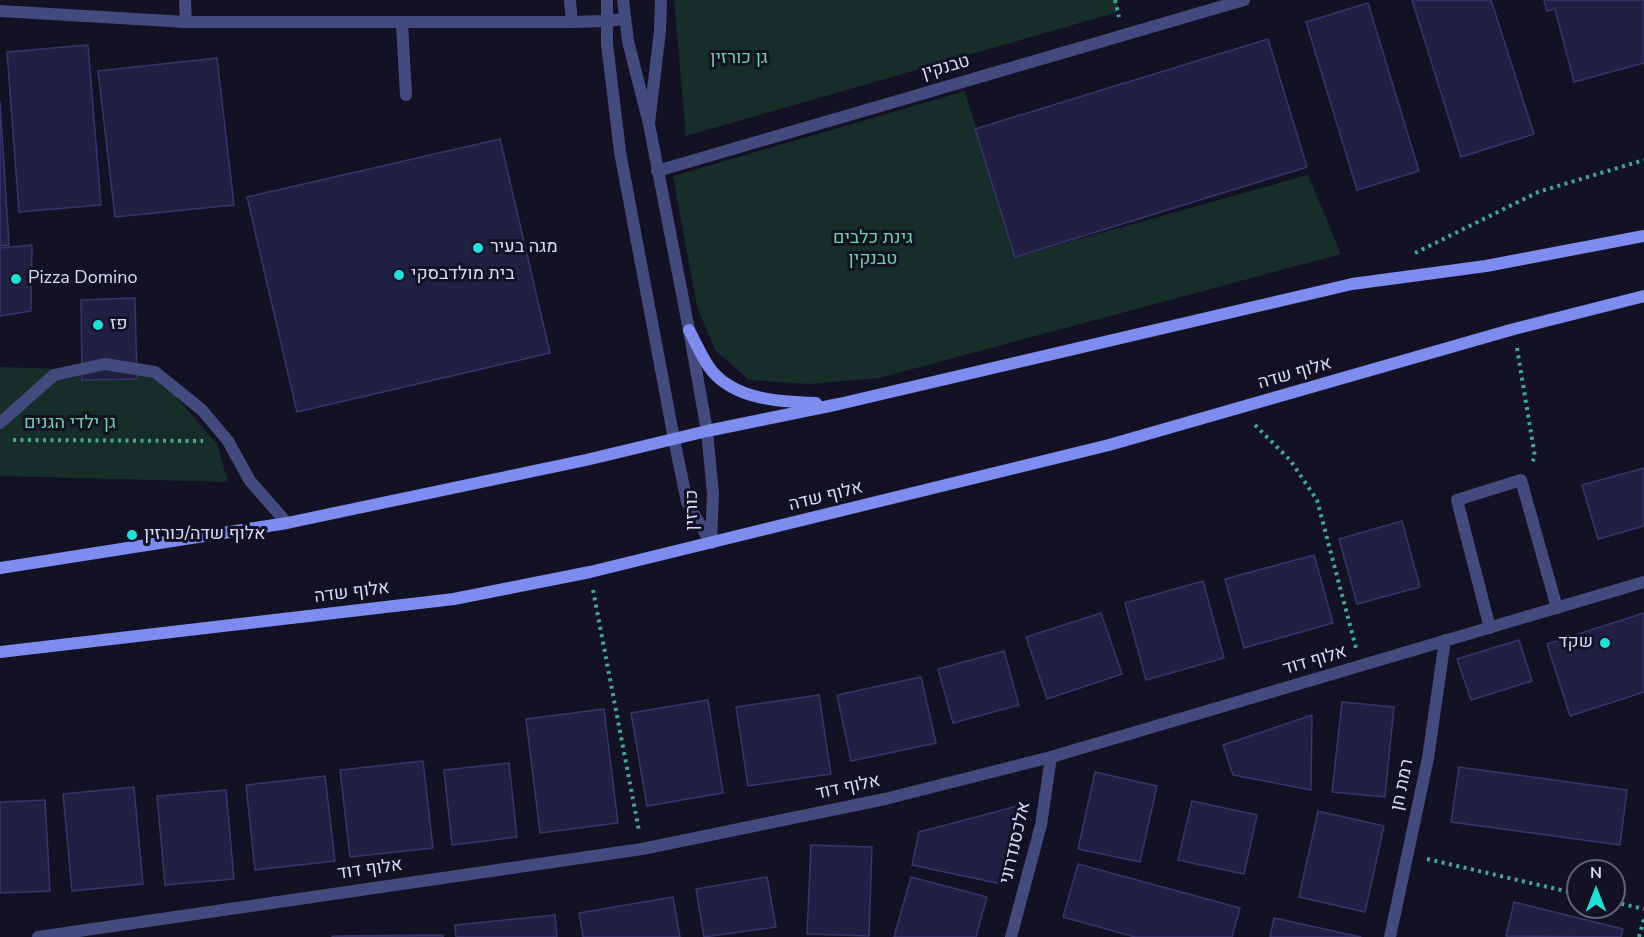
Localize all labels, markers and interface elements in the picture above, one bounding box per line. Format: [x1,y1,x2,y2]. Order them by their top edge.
park label: גן כורזין [710,48,768,70]
street label: טבנקין [920,51,972,85]
park label: גינת כלבים טבנקין [833,228,913,270]
place label: מגה בעיר [490,237,558,259]
marker: מגה בעיר [471,241,485,255]
place label: בית מולדבסקי [411,264,515,286]
place label: Pizza Domino [28,268,137,290]
marker: בית מולדבסקי [392,268,406,282]
marker: Pizza Domino [9,272,23,286]
place label: פז [110,314,128,336]
marker: פז [91,318,105,332]
street label: אלוף שדה [1256,353,1334,395]
park label: גן ילדי הגנים [24,413,116,435]
street label: אלוף שדה [787,477,865,517]
street label: כורזין [682,490,704,530]
place label: אלוף שדה/כורזין [144,524,266,546]
marker: אלוף שדה/כורזין [125,528,139,542]
street label: אלוף שדה [313,578,391,608]
place label: שקד [1558,632,1593,654]
marker: שקד [1598,636,1612,650]
street label: אלוף דוד [1281,642,1349,680]
street label: רמת חן [1387,757,1419,813]
street label: אלוף דוד [814,771,882,805]
street label: אלכסנדרוני [996,800,1036,886]
street label: אלוף דוד [336,855,404,885]
north arrow [1566,859,1626,919]
text: N [1590,862,1602,884]

